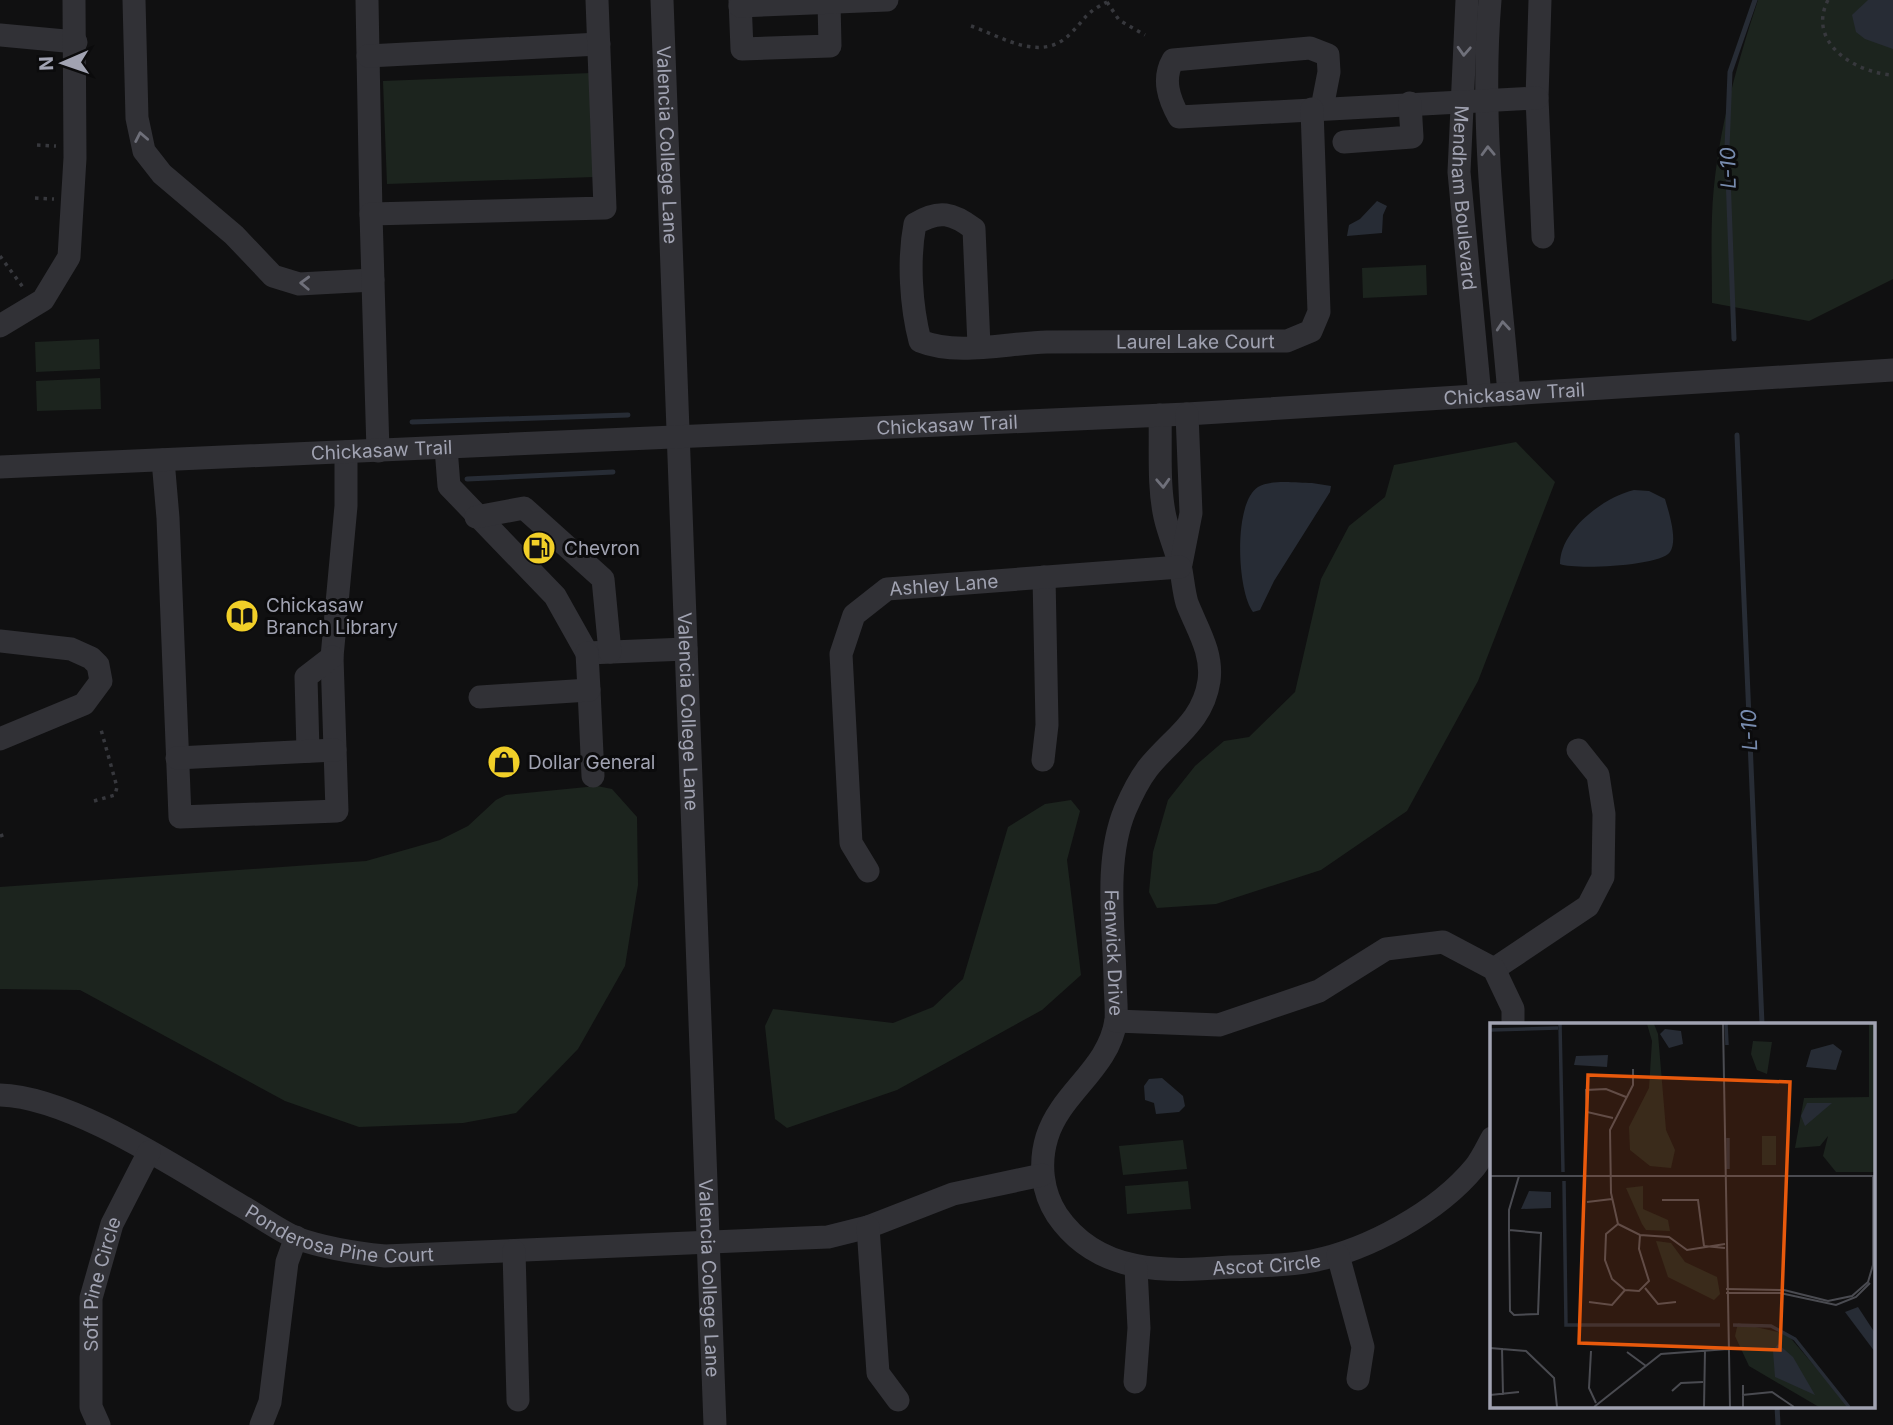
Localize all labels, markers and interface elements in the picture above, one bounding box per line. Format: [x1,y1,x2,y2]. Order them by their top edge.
north arrow [28,28,98,98]
street label: Valencia College Lane [652,45,683,245]
one-way arrow [1456,45,1471,56]
text: N [35,56,58,71]
street label: Mendham Boulevard [1447,105,1482,291]
one-way arrow [134,131,149,143]
one-way arrow [1481,146,1496,157]
water label: L-10 [1715,146,1741,189]
one-way arrow [299,275,310,290]
one-way arrow [1496,320,1511,331]
street label: Laurel Lake Court [1116,330,1275,353]
street label: Chickasaw Trail [1443,378,1586,409]
street label: Chickasaw Trail [876,410,1018,439]
street label: Chickasaw Trail [310,435,453,465]
one-way arrow [1155,478,1170,489]
fuel station icon: Chevron [520,529,558,567]
place label: Chevron [564,537,640,560]
street label: Ashley Lane [888,569,999,600]
place label: Chickasaw Branch Library [266,594,398,639]
library icon: Chickasaw Branch Library [223,597,261,635]
street label: Valencia College Lane [673,612,704,811]
water label: L-10 [1736,708,1762,751]
shop icon: Dollar General [485,743,523,781]
place label: Dollar General [528,751,655,774]
street label: Fenwick Drive [1100,889,1128,1016]
inset map [1490,1023,1876,1408]
street label: Valencia College Lane [694,1178,725,1378]
street label: Ponderosa Pine Court [241,1200,434,1268]
street label: Soft Pine Circle [80,1212,126,1352]
street label: Ascot Circle [1211,1248,1323,1280]

